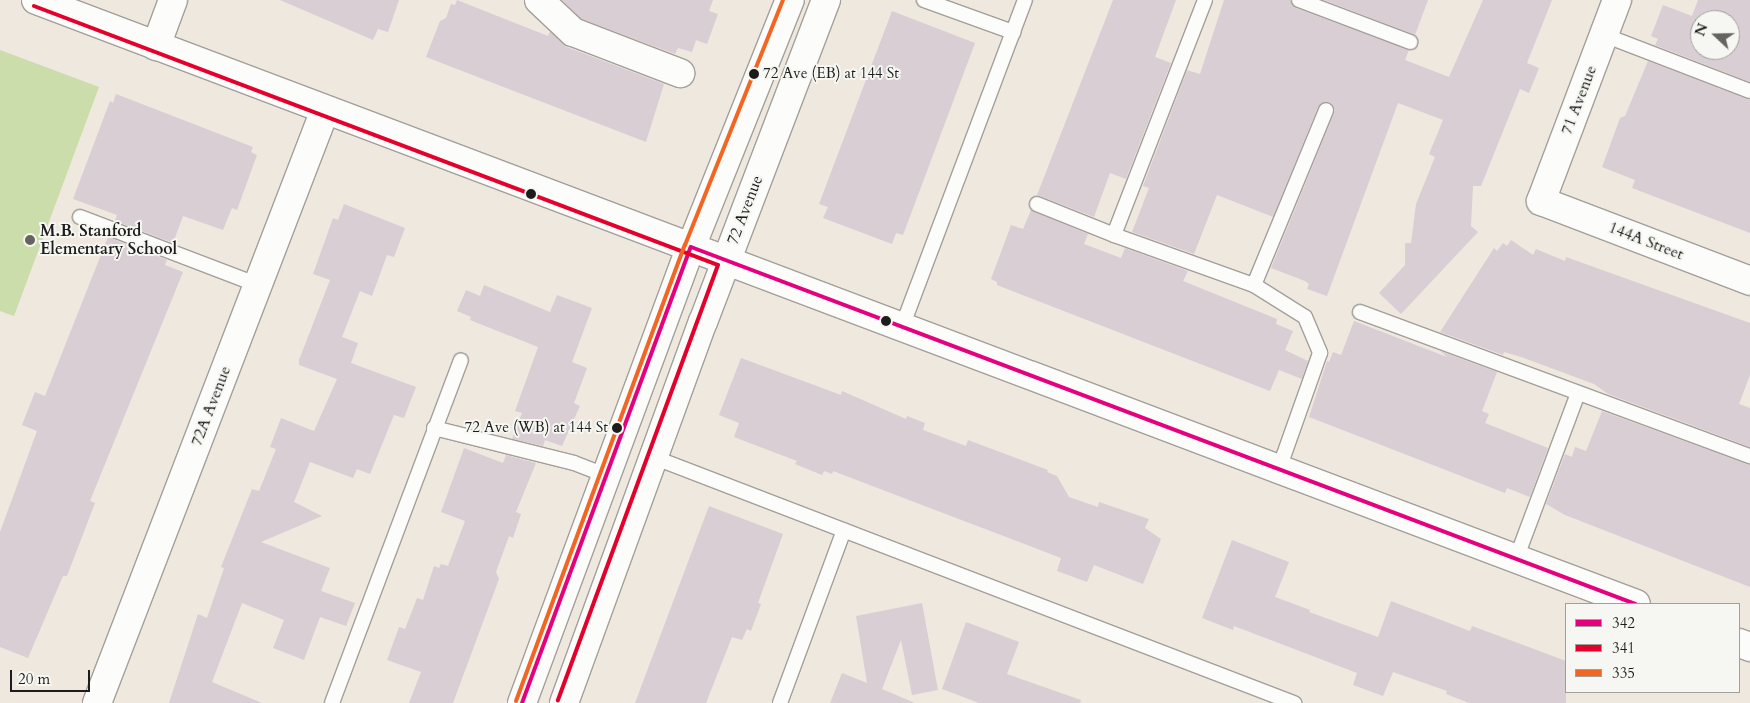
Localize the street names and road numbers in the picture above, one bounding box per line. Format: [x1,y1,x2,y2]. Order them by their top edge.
street label: 71 Avenue [1557,63,1601,137]
street label: 72 Avenue [723,173,767,247]
street label: 144A Street [1606,218,1686,264]
street label: 72A Avenue [187,363,235,449]

